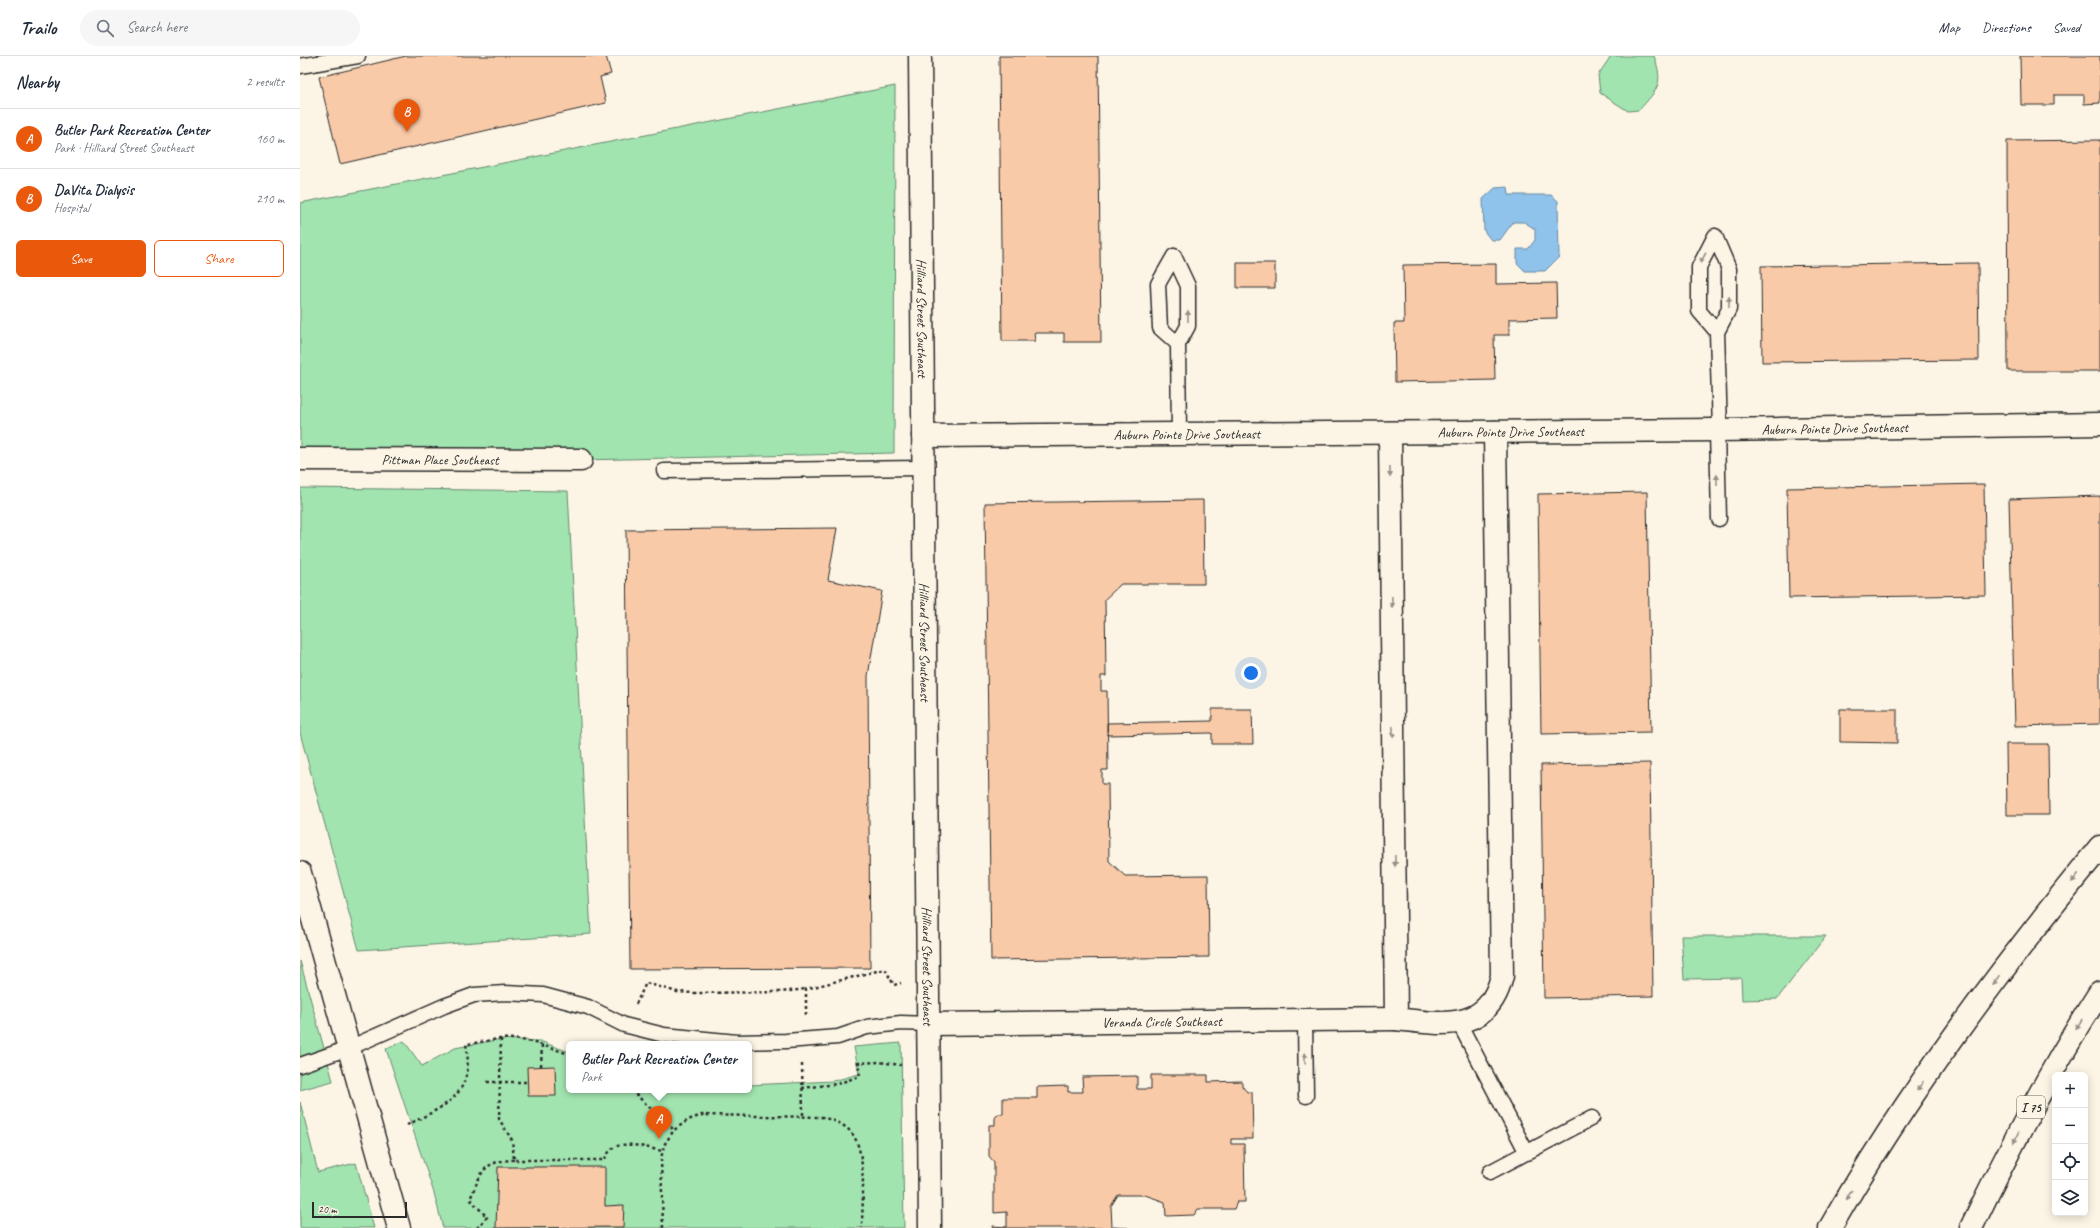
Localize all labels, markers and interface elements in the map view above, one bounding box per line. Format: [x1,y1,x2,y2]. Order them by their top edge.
search box [80,10,360,46]
text: Trailo [20,16,56,40]
icon: search [94,17,116,39]
text: Search here [126,18,188,37]
text: Map [1939,19,1960,36]
text: Directions [1982,19,2031,36]
text: Saved [2053,19,2080,36]
text: Nearby [16,72,59,93]
text: 2 results [246,74,284,90]
pin: B [394,99,420,132]
text: Butler Park Recreation Center [54,121,210,140]
text: A [26,131,32,147]
text: 160 m [256,131,284,147]
text: Park · Hilliard Street Southeast [54,140,194,156]
text: DaVita Dialysis [54,181,134,200]
text: B [26,191,32,207]
text: 210 m [256,191,284,207]
text: Hospital [54,200,90,216]
button: Save [16,240,146,277]
button: Share [154,240,284,277]
one-way arrow [1700,253,1707,264]
street label: Hilliard Street Southeast [913,258,931,379]
one-way arrow [1726,295,1732,308]
one-way arrow [1185,309,1191,322]
street label: Auburn Pointe Drive Southeast [1762,419,1910,438]
street label: Auburn Pointe Drive Southeast [1438,423,1586,441]
street label: Auburn Pointe Drive Southeast [1114,425,1262,444]
street label: Pittman Place Southeast [381,451,500,469]
one-way arrow [1387,466,1394,478]
one-way arrow [1714,474,1721,486]
street label: Hilliard Street Southeast [915,582,934,703]
one-way arrow [1389,596,1395,609]
your location [1241,663,1261,683]
one-way arrow [1390,726,1396,739]
one-way arrow [1392,855,1398,868]
one-way arrow [2071,872,2080,883]
street label: Hilliard Street Southeast [918,906,936,1027]
one-way arrow [1992,975,2000,986]
street label: Veranda Circle Southeast [1102,1013,1223,1031]
one-way arrow [2075,1019,2083,1030]
popup [566,1041,752,1093]
text: Butler Park Recreation Center [581,1050,737,1069]
one-way arrow [1302,1052,1309,1064]
text: Park [581,1069,602,1085]
map controls [2052,1072,2088,1216]
button: + [2052,1072,2088,1108]
one-way arrow [1916,1081,1924,1091]
road number: I 75 [2017,1096,2045,1118]
pin: A [646,1106,672,1139]
button: − [2052,1108,2088,1144]
one-way arrow [2012,1132,2019,1144]
button: locate [2052,1144,2088,1180]
button: layers [2052,1180,2088,1216]
one-way arrow [1846,1189,1853,1201]
scale bar [312,1200,407,1219]
text: 20 m [318,1202,337,1216]

